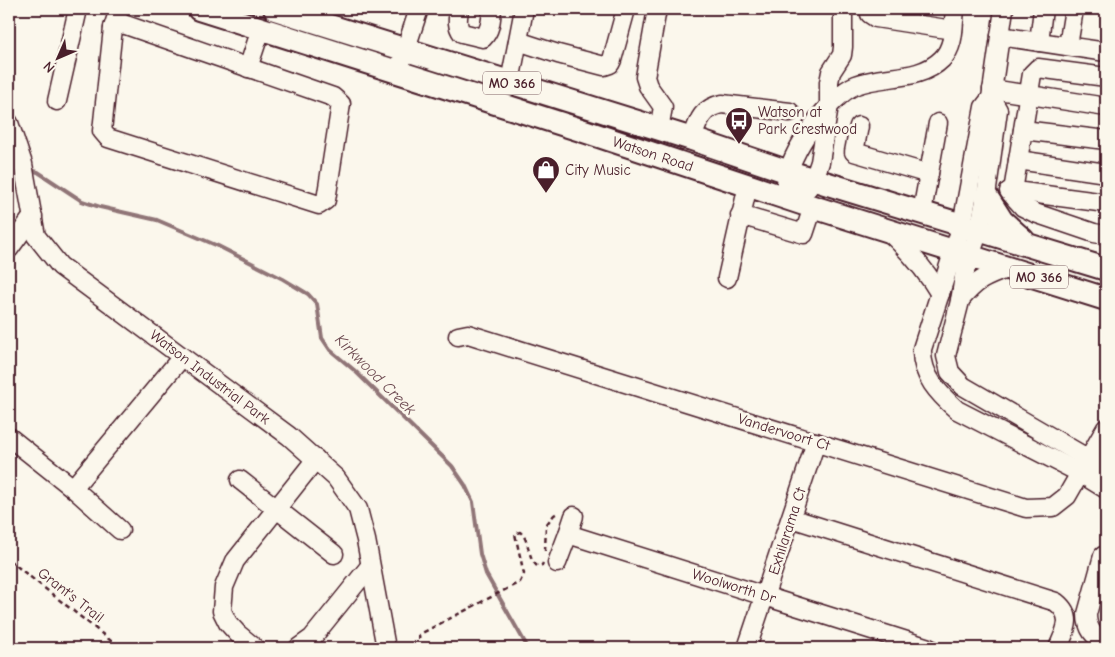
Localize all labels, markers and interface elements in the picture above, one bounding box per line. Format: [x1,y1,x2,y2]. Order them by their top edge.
north arrow [32,32,82,82]
text: N [40,58,58,76]
road number: MO 366 [483,72,541,95]
place label: Watson at Park Crestwood [758,103,857,138]
bus stop icon: Watson at Park Crestwood [724,106,754,145]
street label: Watson Road [610,132,696,176]
shop icon: City Music [531,155,561,194]
place label: City Music [565,161,631,179]
road number: MO 366 [1010,266,1068,288]
street label: Watson Industrial Park [146,326,274,429]
water label: Kirkwood Creek [331,331,419,419]
street label: Vandervoort Ct [736,409,833,455]
street label: Exhilarama Ct [764,484,810,577]
street label: Grant's Trail [34,564,108,626]
street label: Woolworth Dr [690,565,778,607]

